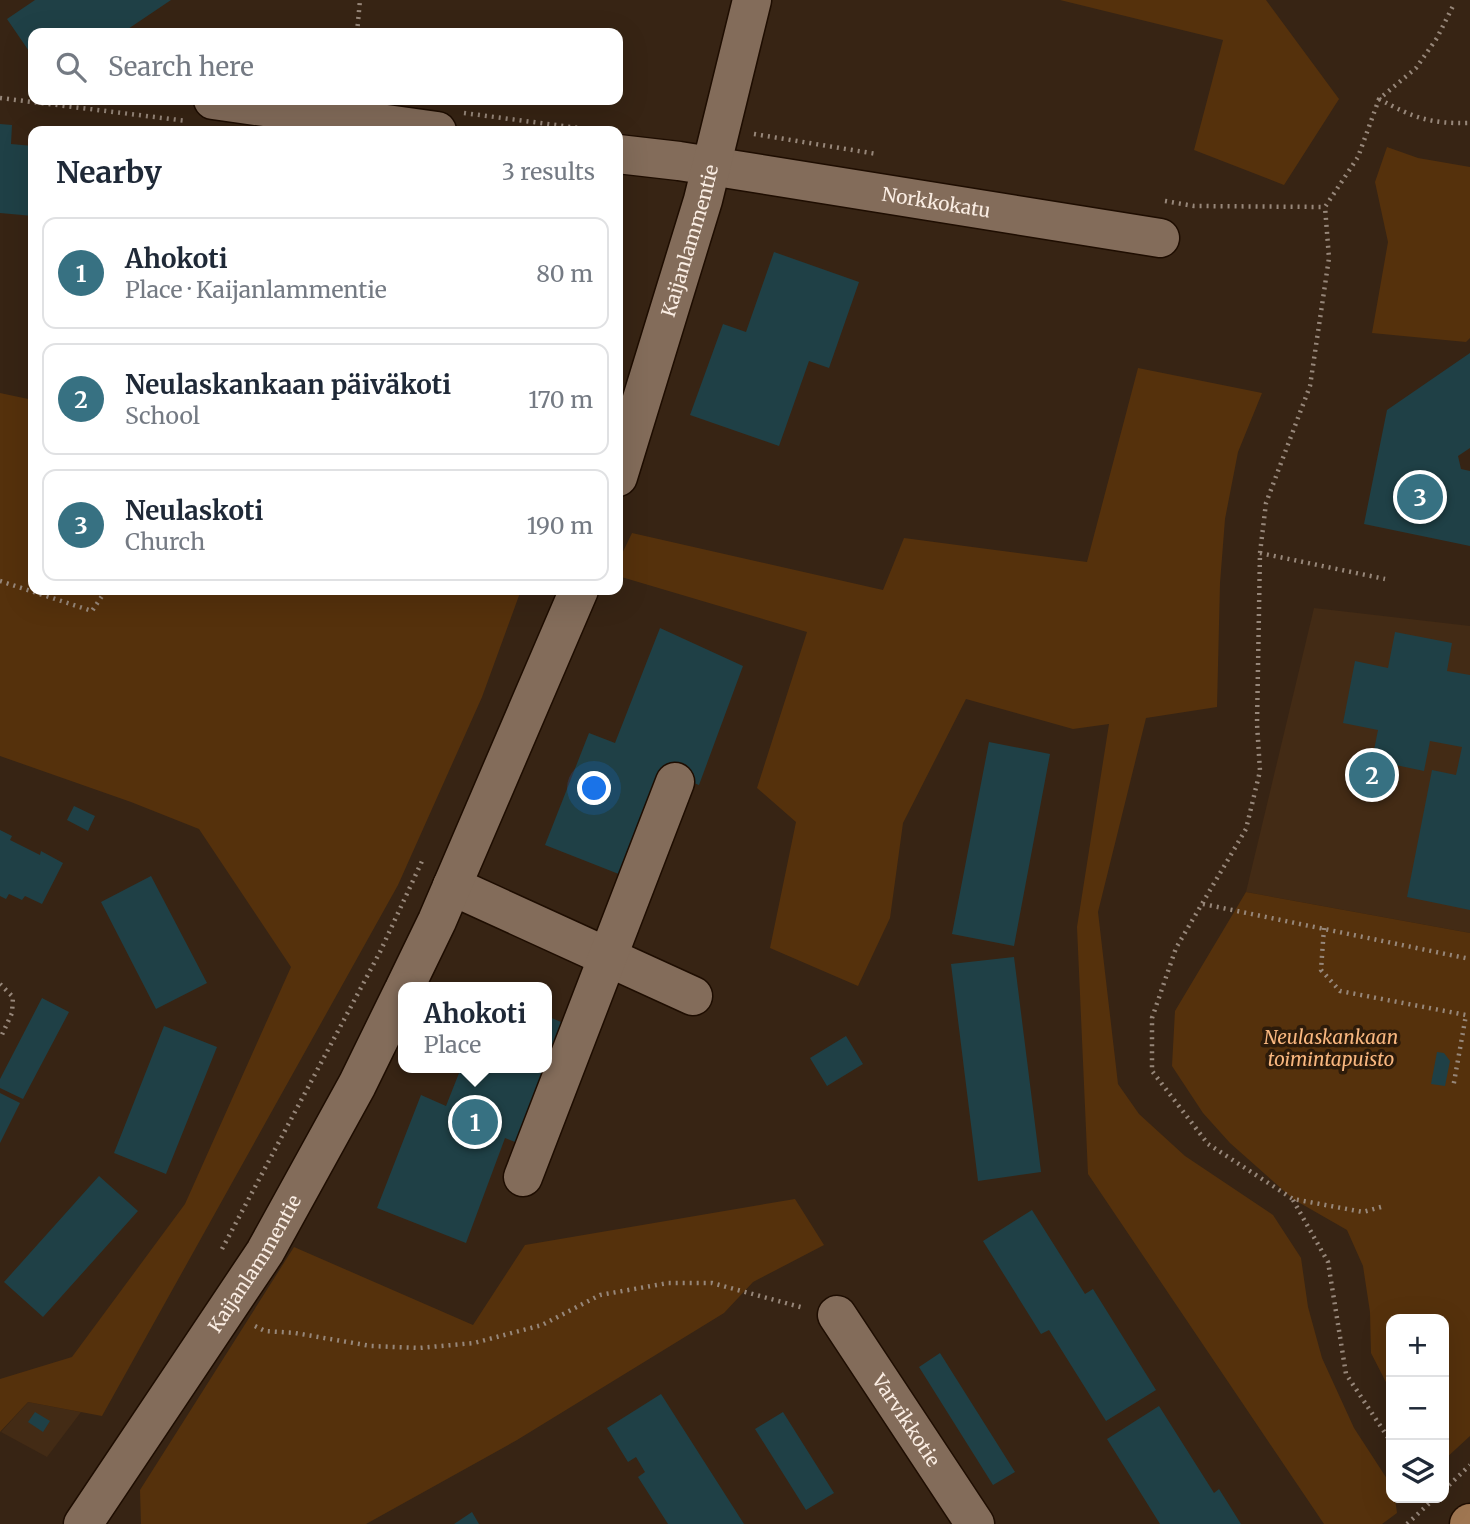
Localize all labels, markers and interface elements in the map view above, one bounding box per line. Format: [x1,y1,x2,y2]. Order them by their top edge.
search box [28,28,623,105]
icon: search [52,48,90,86]
text: Search here [108,50,254,83]
text: Nearby [56,153,162,191]
text: 3 results [502,157,595,186]
street label: Kaijanlammentie [656,162,723,320]
street label: Norkkokatu [880,182,992,223]
text: Ahokoti [125,242,228,275]
text: 1 [76,259,86,288]
text: 80 m [536,259,593,288]
text: Place · Kaijanlammentie [125,275,387,304]
text: Neulaskankaan päiväkoti [125,368,451,401]
text: 2 [74,385,88,414]
text: 170 m [528,385,593,414]
text: School [125,401,200,430]
pin: 3 [1397,471,1443,523]
text: Neulaskoti [125,494,263,527]
text: 3 [74,511,88,540]
text: 190 m [527,511,593,540]
text: Church [125,527,205,556]
pin: 2 [1349,749,1395,801]
your location [577,771,611,805]
popup [398,982,552,1073]
text: Ahokoti [424,997,526,1030]
park label: Neulaskankaan toimintapuisto [1264,1025,1398,1071]
text: Place [424,1030,481,1059]
pin: 1 [452,1096,498,1148]
street label: Kaijanlammentie [203,1190,306,1337]
map controls [1386,1314,1449,1503]
button: + [1386,1314,1449,1377]
street label: Varvikkotie [867,1368,946,1471]
button: − [1386,1377,1449,1440]
button: layers [1386,1440,1449,1503]

